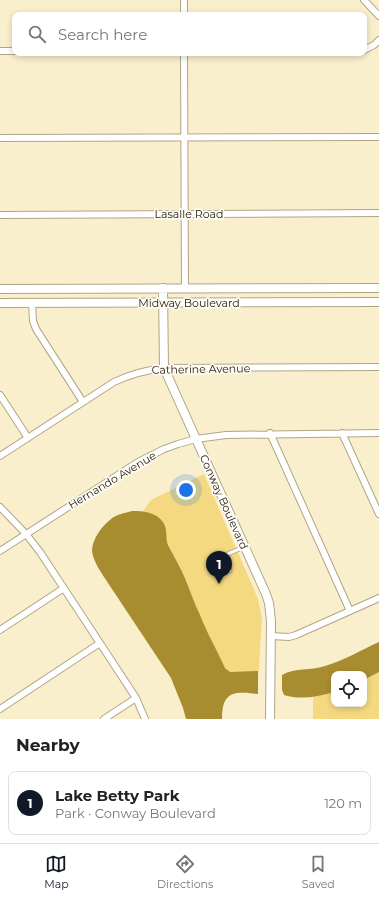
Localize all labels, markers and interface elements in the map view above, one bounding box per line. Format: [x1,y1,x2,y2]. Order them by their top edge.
search box [12,12,367,56]
icon: search [26,23,48,45]
text: Search here [58,25,147,44]
street label: Lasalle Road [154,207,224,221]
street label: Midway Boulevard [138,296,240,310]
street label: Catherine Avenue [152,361,251,377]
street label: Hernando Avenue [66,448,159,512]
street label: Conway Boulevard [197,452,251,552]
your location [176,480,196,500]
pin: 1 [206,551,232,584]
map controls [331,671,367,707]
button: locate [331,671,367,707]
text: Nearby [16,735,80,755]
text: Lake Betty Park [55,786,179,805]
text: 1 [27,795,33,811]
text: 120 m [324,795,362,811]
text: Park · Conway Boulevard [55,805,216,821]
tab: Map [44,853,69,891]
tab: Directions [157,853,213,891]
tab: Saved [302,853,335,891]

